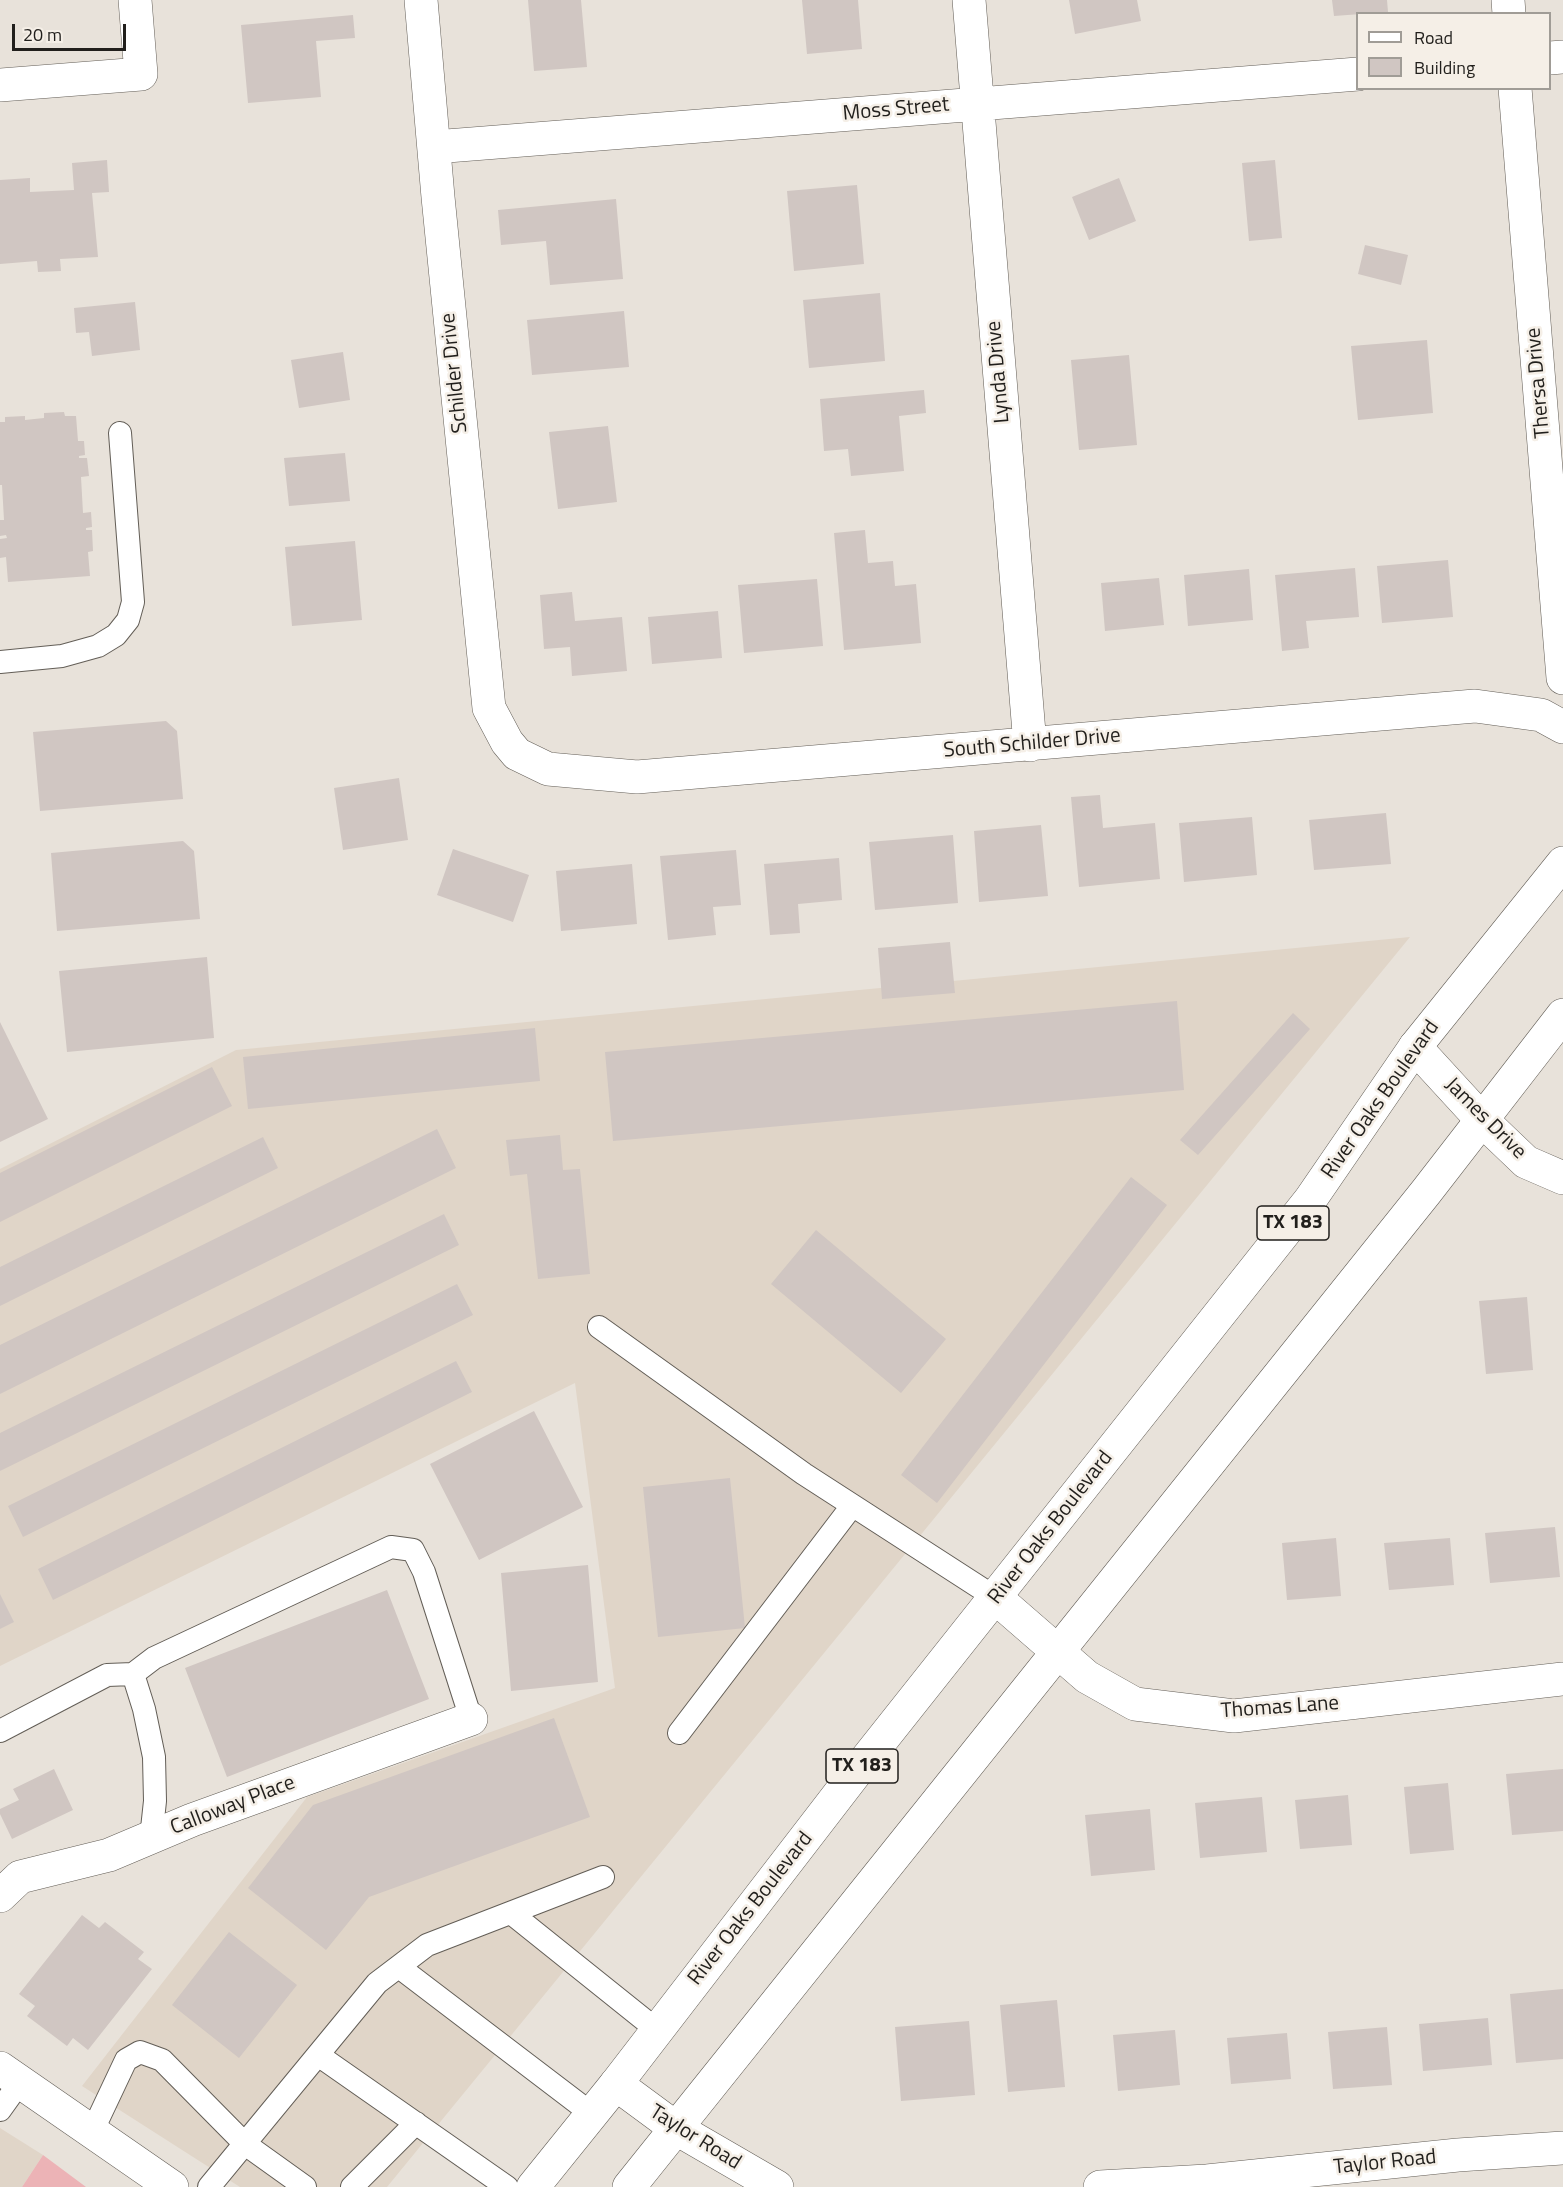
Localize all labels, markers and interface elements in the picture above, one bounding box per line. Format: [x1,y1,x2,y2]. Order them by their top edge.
scale bar [15,12,129,50]
legend [1356,12,1551,90]
text: 20 m [23,21,62,48]
text: Road [1414,24,1453,51]
text: Building [1414,54,1475,81]
street label: Moss Street [842,93,950,127]
street label: Schilder Drive [436,312,474,434]
street label: Lynda Drive [982,320,1016,424]
street label: Thersa Drive [1522,327,1556,439]
street label: South Schilder Drive [942,724,1122,764]
street label: River Oaks Boulevard [1317,1016,1445,1184]
street label: James Drive [1439,1073,1531,1165]
road number: TX 183 [1257,1206,1329,1240]
street label: River Oaks Boulevard [983,1446,1119,1610]
street label: Thomas Lane [1220,1691,1340,1725]
road number: TX 183 [826,1749,898,1783]
street label: Calloway Place [167,1771,299,1841]
street label: River Oaks Boulevard [683,1827,819,1991]
street label: Taylor Road [645,2100,745,2176]
street label: Taylor Road [1332,2145,1438,2181]

